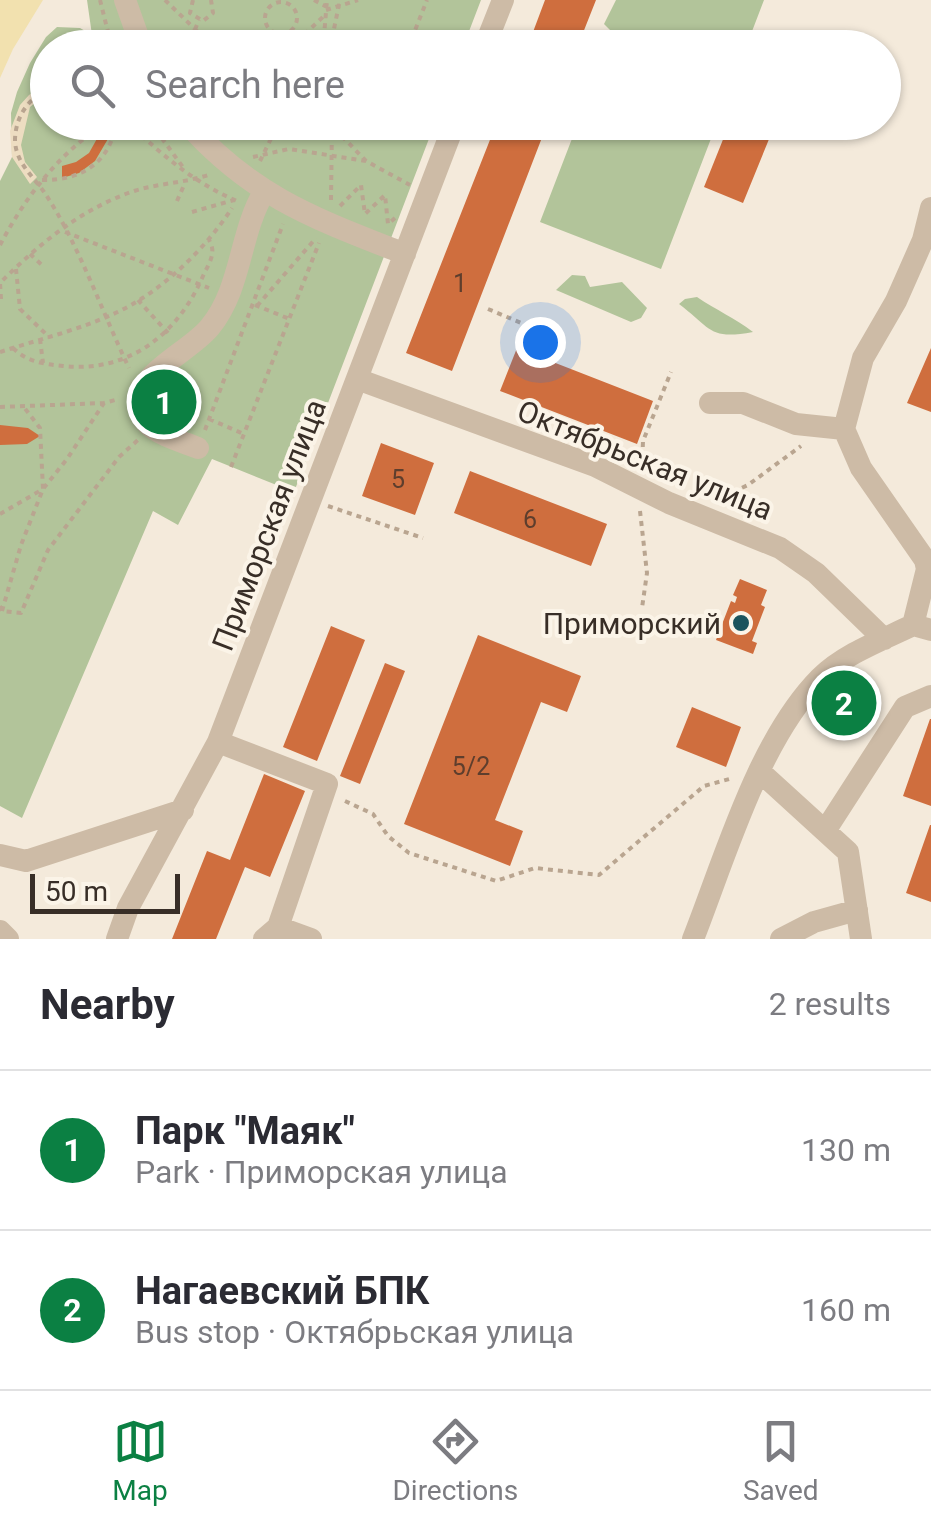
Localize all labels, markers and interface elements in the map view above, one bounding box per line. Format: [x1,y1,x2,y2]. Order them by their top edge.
search box [30,30,901,140]
icon: search [65,58,120,113]
text: Search here [145,63,345,107]
house number: 1 [453,269,467,298]
your location [515,317,566,368]
pin: 1 [132,364,196,440]
street label: Октябрьская улица [512,393,778,527]
street label: Приморская улица [205,394,333,656]
house number: 5 [391,465,405,494]
house number: 6 [523,505,537,534]
place label: Приморский [543,606,721,641]
marker: Приморский [730,612,752,634]
pin: 2 [812,666,876,740]
house number: 5/2 [452,752,490,781]
scale bar [30,869,180,914]
text: 50 m [45,875,108,908]
text: Nearby [40,980,175,1029]
text: 2 results [769,985,891,1023]
text: Парк "Маяк" [135,1109,355,1153]
text: 1 [63,1131,82,1169]
text: 130 m [801,1131,891,1169]
text: Park · Приморская улица [135,1153,508,1191]
text: Нагаевский БПК [135,1269,429,1313]
text: 2 [63,1291,82,1329]
text: 160 m [801,1291,891,1329]
text: Bus stop · Октябрьская улица [135,1313,574,1351]
tab: Map [112,1414,168,1507]
tab: Directions [392,1414,518,1507]
tab: Saved [743,1414,819,1507]

